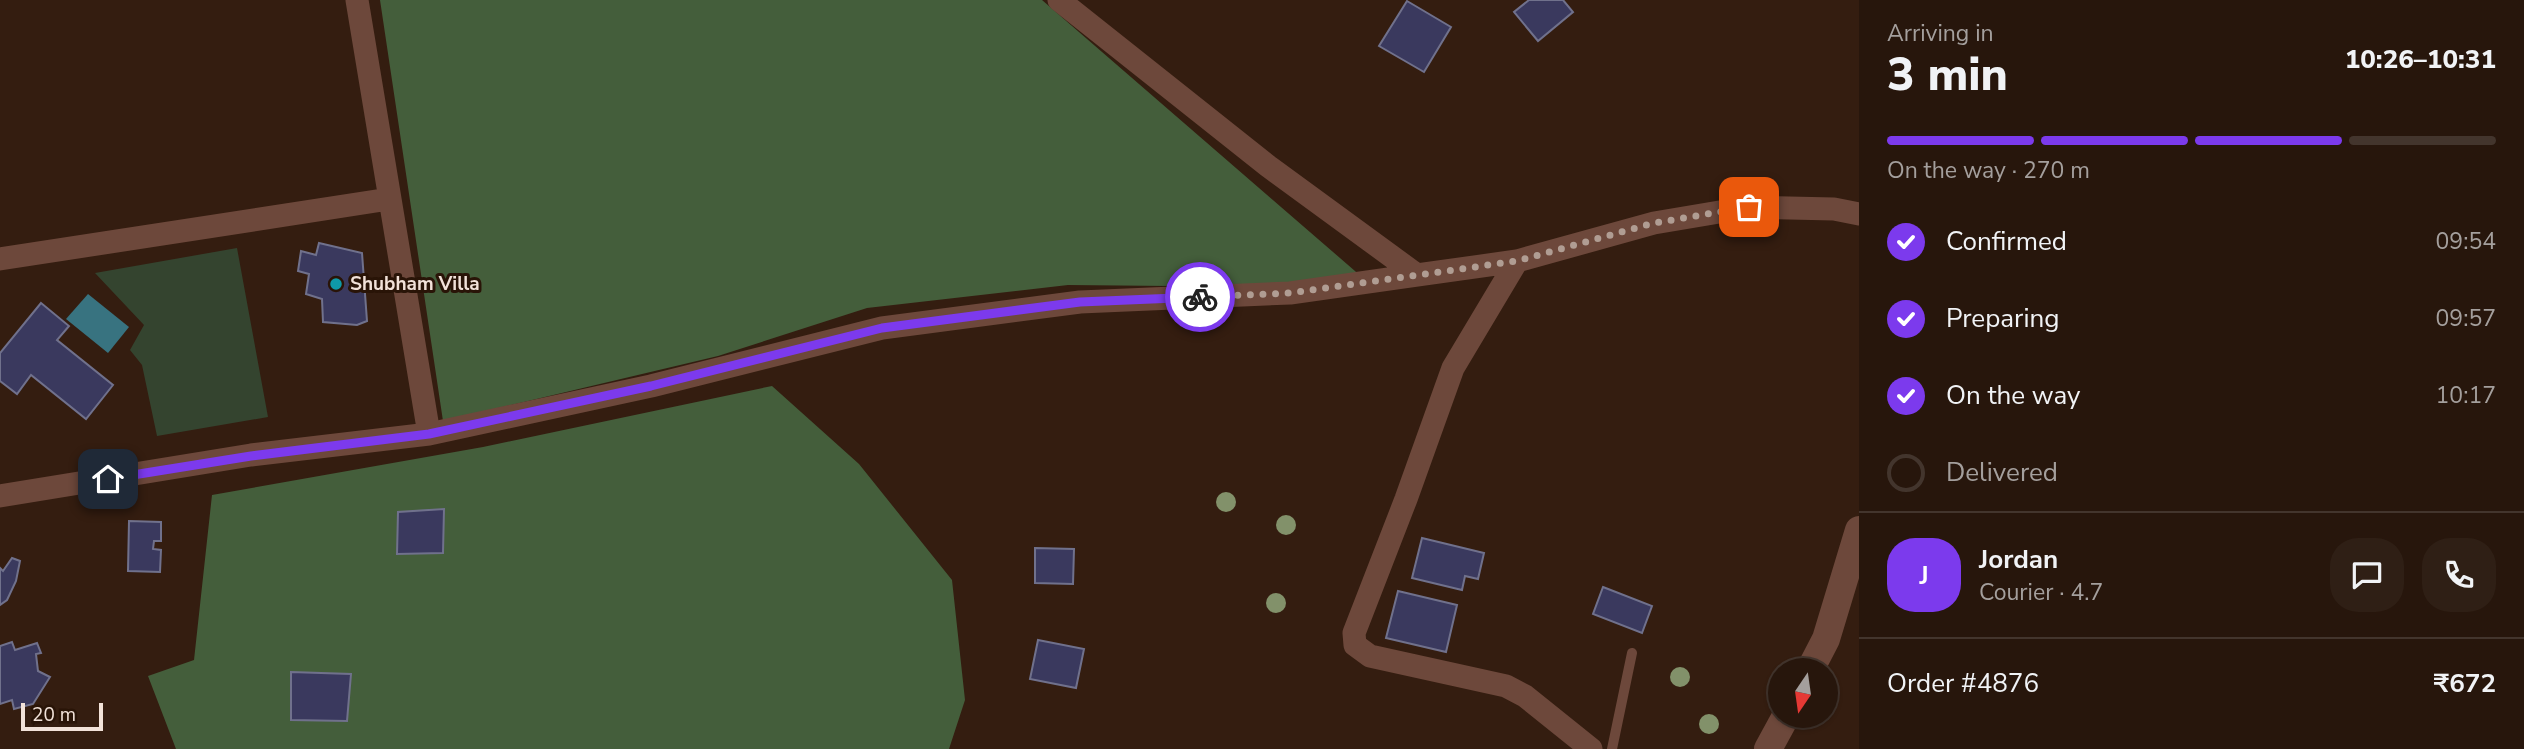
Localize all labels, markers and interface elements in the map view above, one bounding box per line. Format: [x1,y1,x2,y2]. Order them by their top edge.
text: Arriving in [1887,18,1994,49]
text: 10:26–10:31 [2345,42,2496,77]
text: 3 min [1887,43,2008,106]
text: On the way · 270 m [1887,155,2090,186]
pin [1719,177,1779,237]
icon: bag [1730,188,1768,226]
icon: check [1887,223,1925,261]
text: Confirmed [1946,224,2067,259]
text: 09:54 [2436,226,2496,257]
courier [1165,262,1235,332]
place label: Shubham Villa [350,271,480,297]
marker: Shubham Villa [328,276,344,292]
icon: bike [1181,278,1219,316]
icon: check [1887,300,1925,338]
text: Preparing [1946,301,2059,336]
text: 09:57 [2436,303,2496,334]
icon: check [1887,377,1925,415]
text: On the way [1946,378,2080,413]
text: 10:17 [2436,380,2496,411]
pin [78,449,138,509]
text: Delivered [1946,455,2058,490]
icon: home [89,460,127,498]
button: chat [2330,538,2404,612]
button: phone [2422,538,2496,612]
text: Jordan [1979,542,2058,577]
text: J [1919,558,1929,593]
text: Courier · 4.7 [1979,577,2103,608]
north arrow [1768,658,1838,728]
map controls [1768,658,1838,728]
text: Order #4876 [1887,666,2039,701]
text: ₹672 [2434,666,2496,701]
scale bar [21,700,103,732]
text: 20 m [32,702,76,728]

